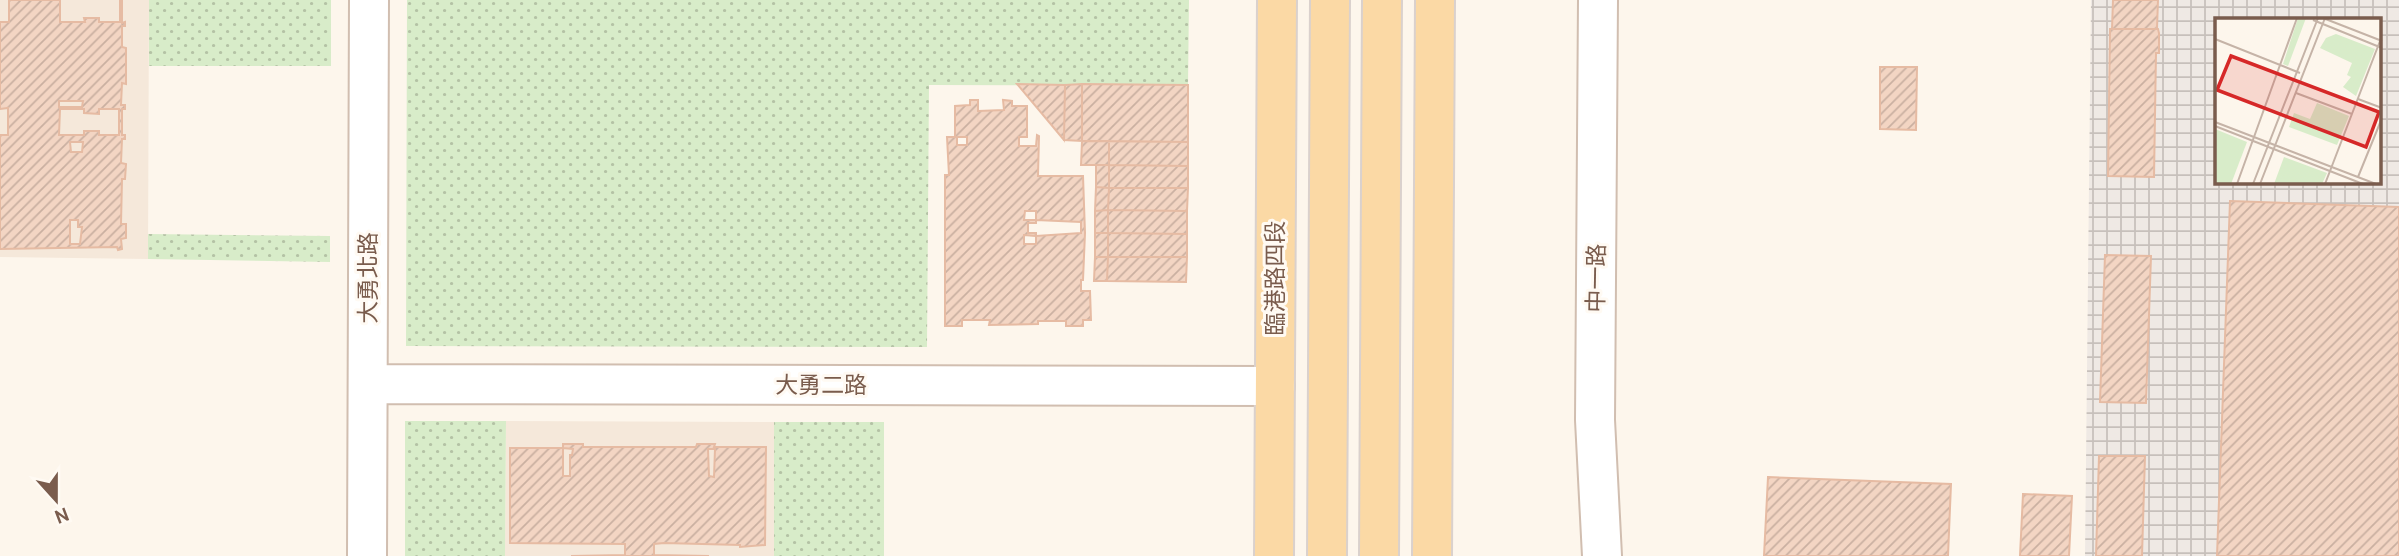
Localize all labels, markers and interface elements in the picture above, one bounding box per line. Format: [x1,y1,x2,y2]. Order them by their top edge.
inset map [2215,18,2382,184]
street label: 臨港路四段 [1261,221,1289,336]
street label: 大勇北路 [354,232,382,324]
street label: 中一路 [1581,243,1611,313]
street label: 大勇二路 [775,371,867,399]
north arrow [21,465,91,535]
text: N [52,502,72,529]

